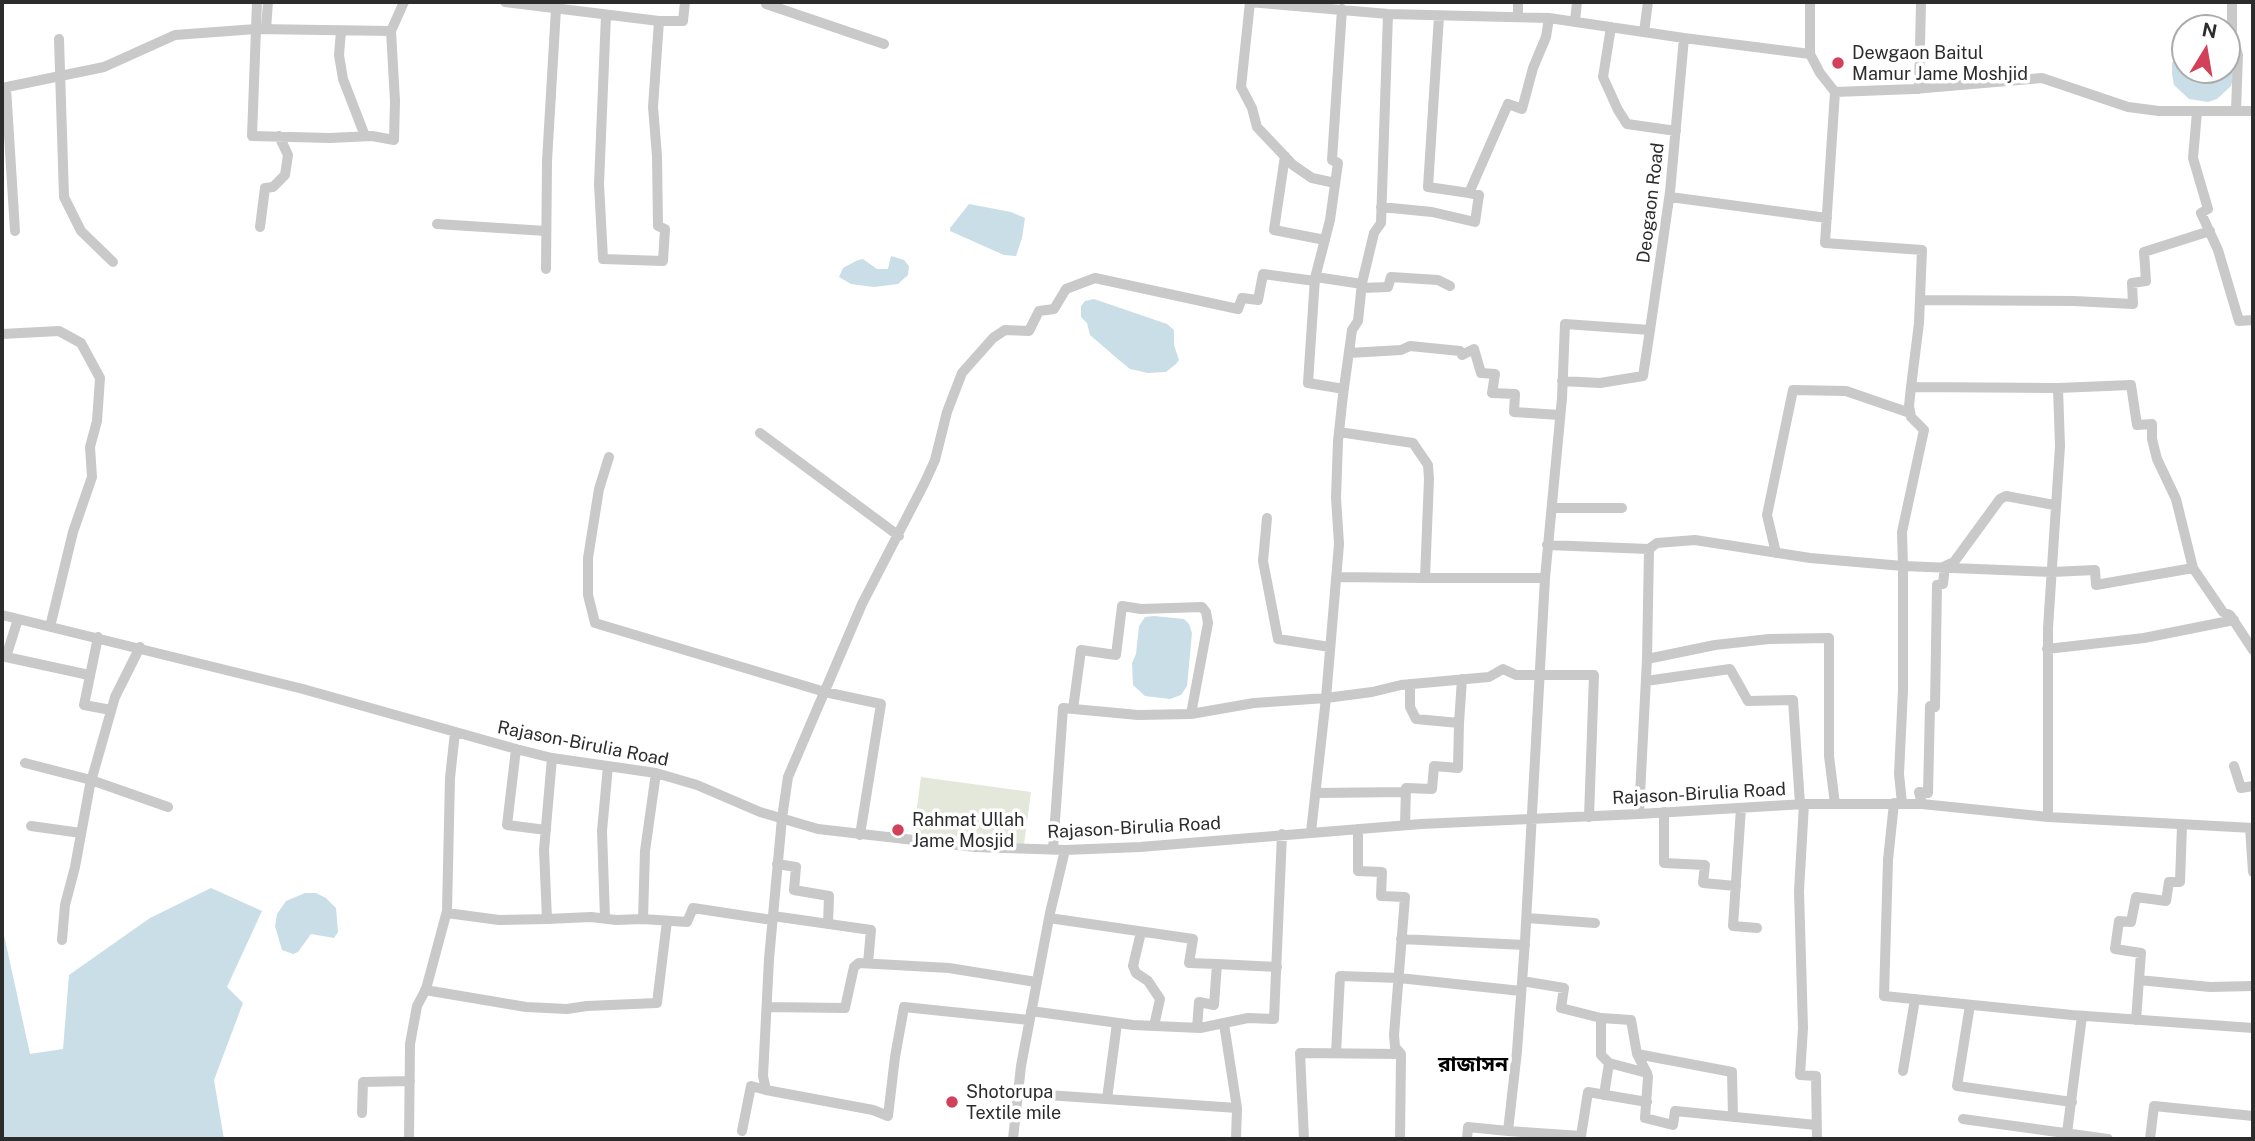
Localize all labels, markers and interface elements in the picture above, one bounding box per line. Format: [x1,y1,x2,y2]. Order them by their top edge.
north arrow [2171,14,2241,84]
text: N [2200,18,2219,43]
place label: Dewgaon Baitul Mamur Jame Moshjid [1852,42,2028,84]
marker: Dewgaon Baitul Mamur Jame Moshjid [1830,55,1846,71]
street label: Deogaon Road [1633,142,1669,264]
street label: Rajason-Birulia Road [496,717,670,771]
street label: Rajason-Birulia Road [1612,779,1786,809]
place label: Rahmat Ullah Jame Mosjid [912,809,1024,852]
street label: Rajason-Birulia Road [1047,813,1221,843]
marker: Rahmat Ullah Jame Mosjid [890,822,906,838]
district label: রাজাসন [1438,1052,1508,1078]
place label: Shotorupa Textile mile [966,1081,1061,1124]
marker: Shotorupa Textile mile [944,1094,960,1110]

